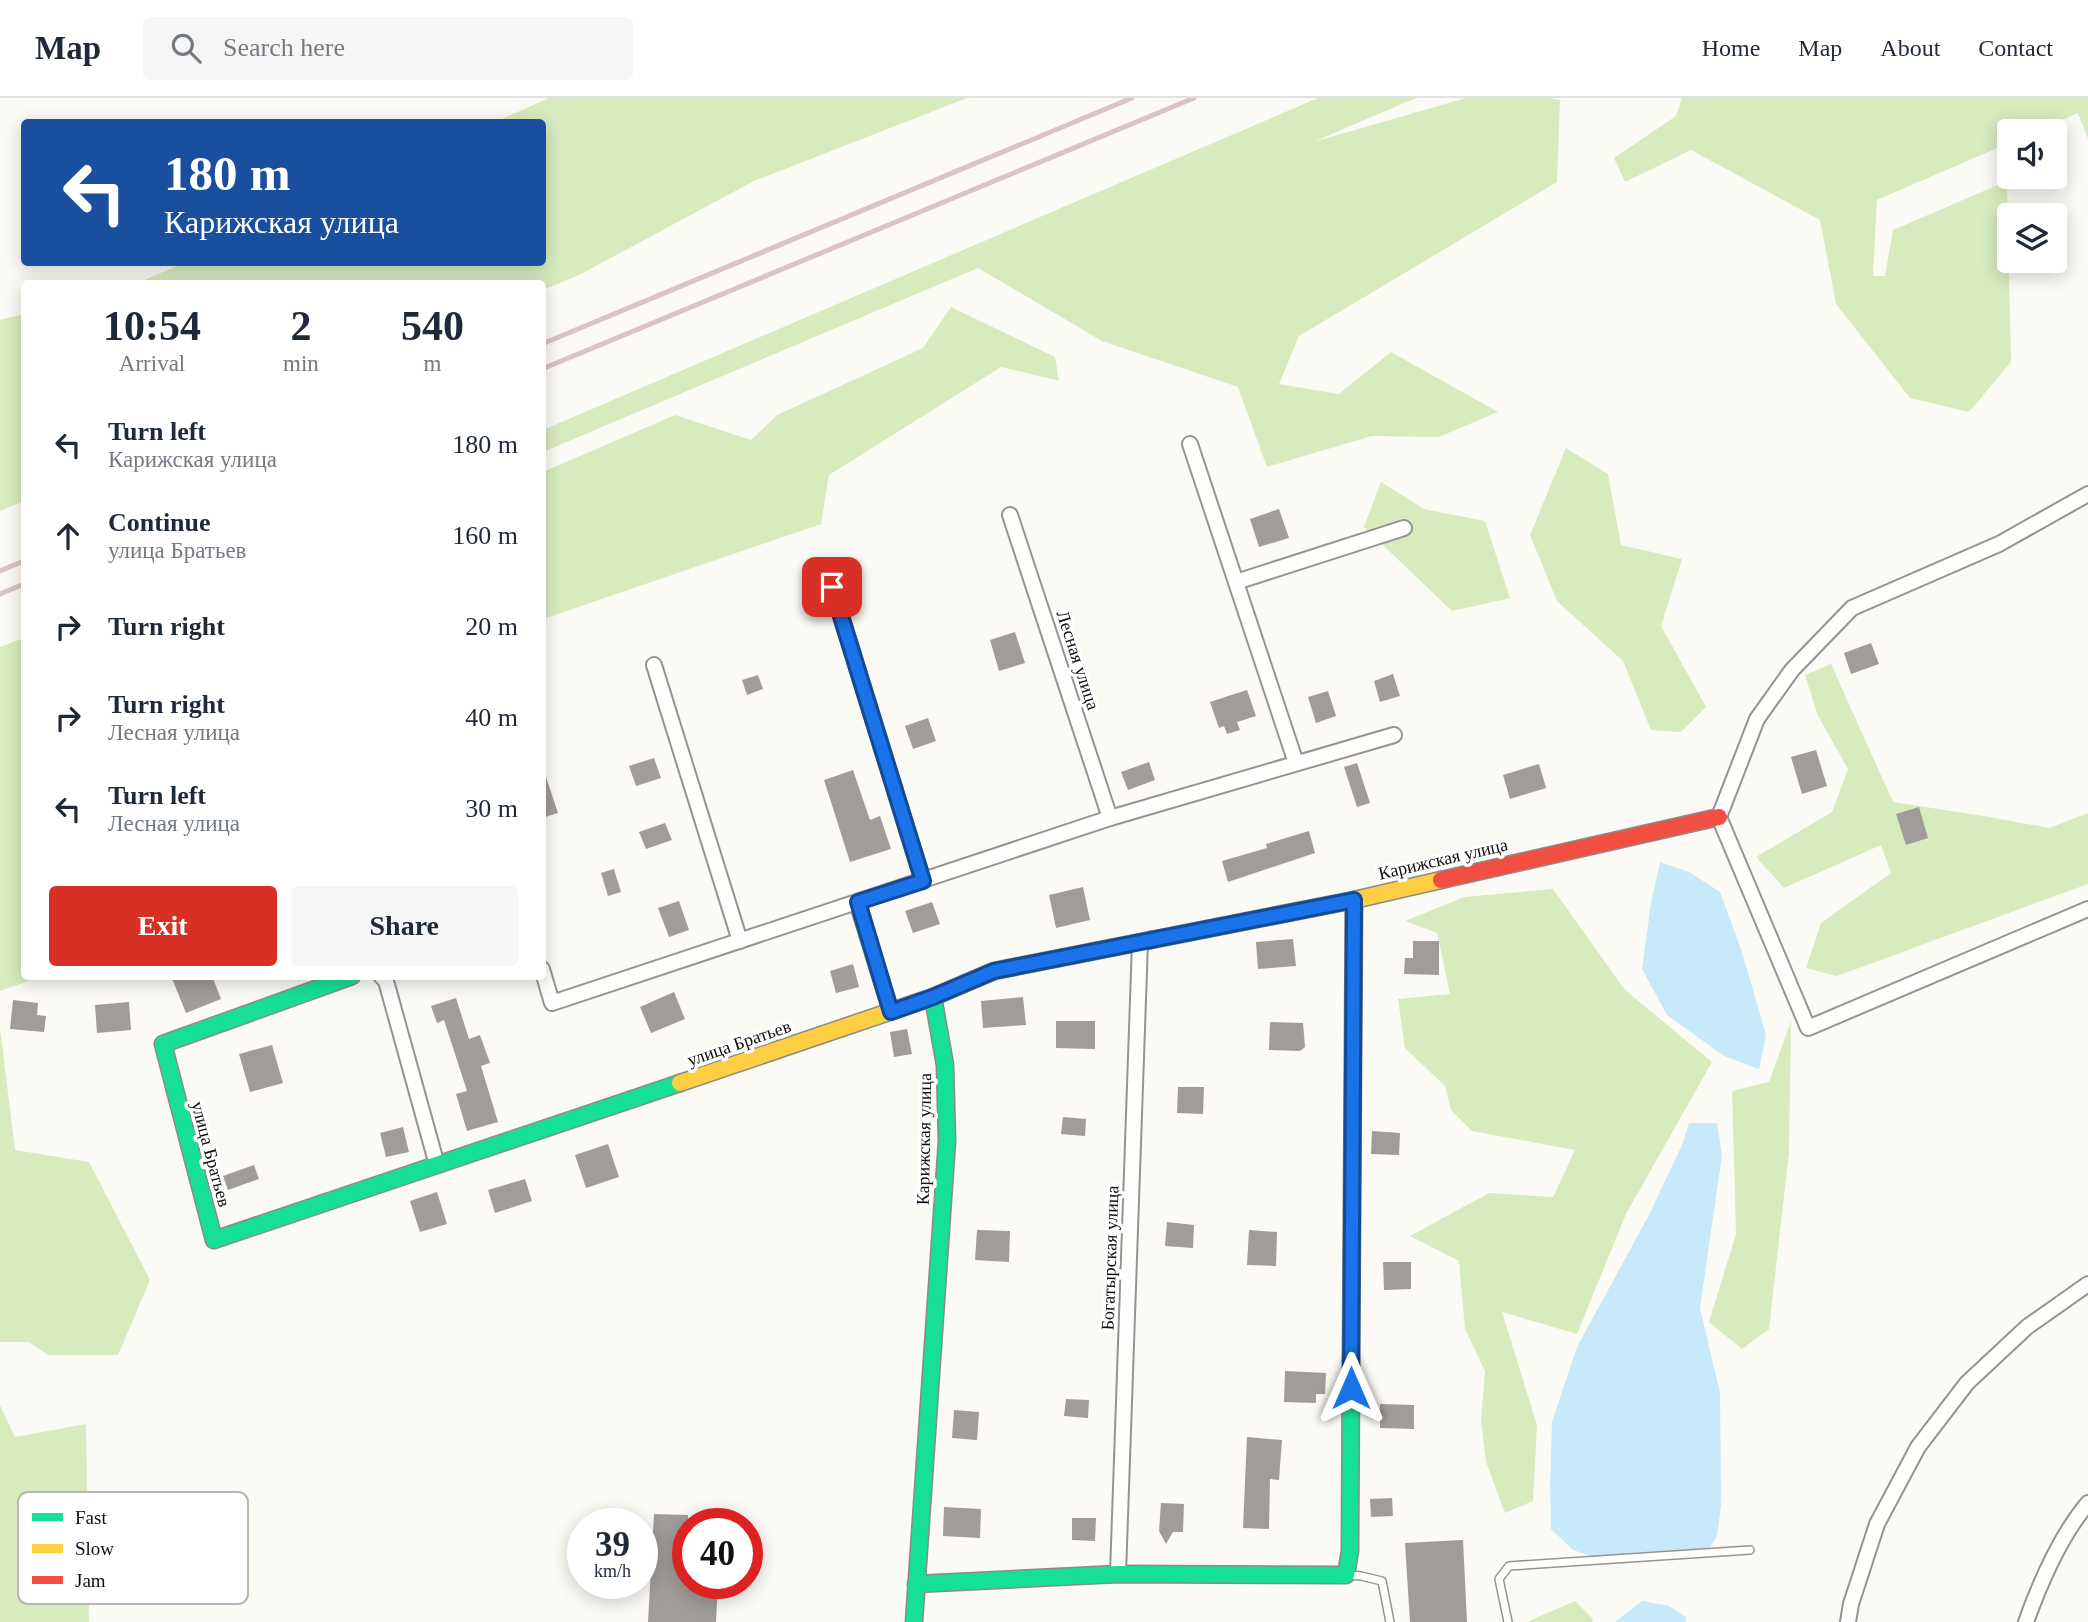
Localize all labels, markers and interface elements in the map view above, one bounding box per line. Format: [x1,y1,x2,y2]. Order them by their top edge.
search box [143,17,633,80]
icon: search [167,29,205,67]
text: Map [35,30,101,66]
text: Search here [223,33,345,62]
text: Home [1702,35,1760,61]
text: Map [1798,35,1842,61]
text: About [1880,35,1940,61]
text: Contact [1978,35,2053,61]
map controls [1997,119,2067,273]
button: sound [1997,119,2067,189]
text: 180 m [164,146,291,201]
icon: left [49,147,140,238]
button: layers [1997,203,2067,273]
text: Карижская улица [164,204,399,240]
text: 10:54 [103,303,201,349]
text: 2 [290,303,311,349]
text: 540 [401,303,464,349]
text: Arrival [119,351,185,376]
text: min [283,351,319,376]
text: m [423,351,441,376]
text: Turn left [108,417,206,446]
icon: left [49,426,87,464]
text: 180 m [452,430,518,459]
text: Карижская улица [108,447,277,472]
text: Continue [108,508,211,537]
icon: ahead [49,517,87,555]
text: 160 m [452,521,518,550]
text: улица Братьев [108,538,246,563]
pin [802,557,862,617]
icon: arrive [813,568,851,606]
icon: right [49,608,87,646]
street label: Лесная улица [1053,608,1103,712]
text: Turn right [108,612,225,641]
text: 20 m [465,612,518,641]
text: Turn right [108,690,225,719]
icon: right [49,699,87,737]
text: 40 m [465,703,518,732]
text: Лесная улица [108,720,240,745]
text: Turn left [108,781,206,810]
icon: left [49,790,87,828]
text: 30 m [465,794,518,823]
text: Лесная улица [108,811,240,836]
street label: Карижская улица [1376,834,1510,884]
button: Exit [49,886,277,966]
button: Share [291,886,518,966]
street label: улица Братьев [685,1016,793,1070]
street label: Карижская улица [913,1073,935,1205]
street label: улица Братьев [187,1099,235,1209]
street label: Богатырская улица [1097,1185,1123,1331]
position arrow [1314,1351,1388,1425]
legend [18,1492,248,1604]
text: Fast [75,1507,107,1528]
speed limit sign: 40 [672,1508,763,1599]
text: 39 [595,1525,630,1564]
text: Slow [75,1538,114,1559]
text: km/h [594,1561,631,1581]
text: Jam [75,1570,106,1591]

